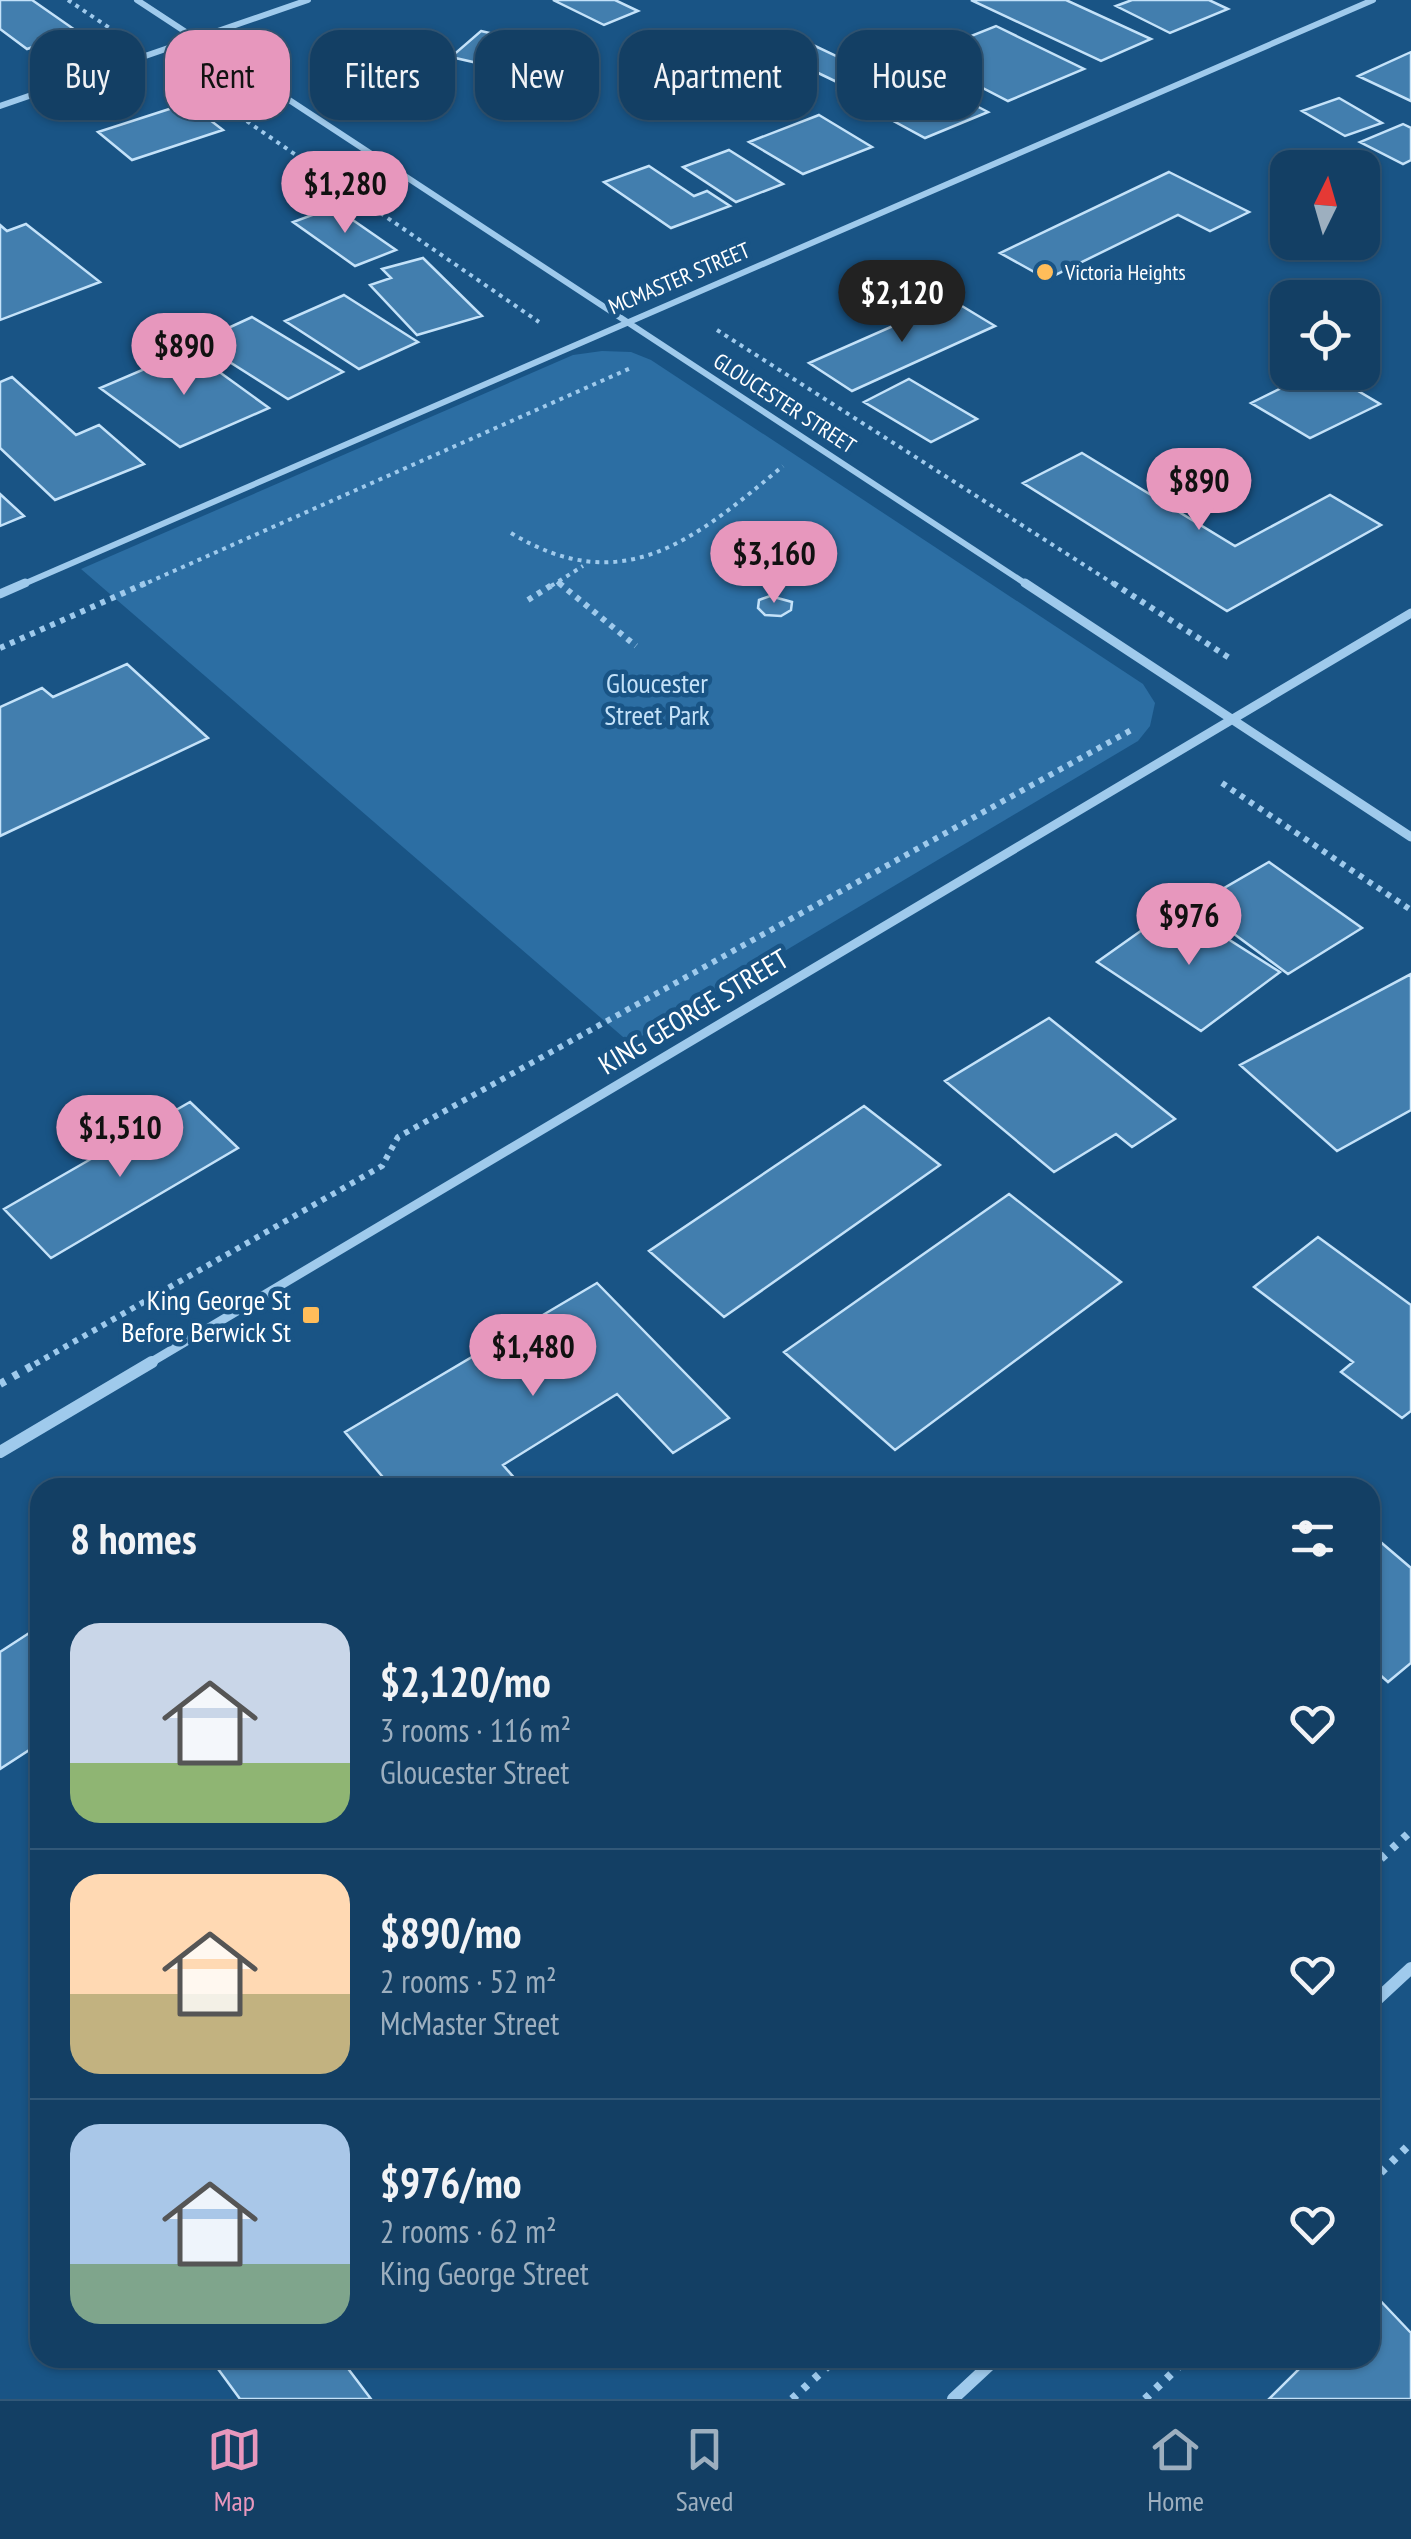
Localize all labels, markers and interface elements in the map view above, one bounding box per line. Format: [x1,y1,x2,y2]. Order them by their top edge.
chip: Buy [30,30,145,120]
chip: Rent [165,30,290,120]
chip: Filters [310,30,455,120]
chip: New [475,30,599,120]
chip: Apartment [619,30,817,120]
chip: House [837,30,982,120]
north arrow [1270,150,1380,260]
map controls [1270,150,1380,390]
pin: $1,280 [264,151,426,236]
text: $1,280 [303,162,387,204]
street label: MCMASTER STREET [604,236,754,320]
place label: Victoria Heights [1064,258,1186,286]
pin: $2,120 [821,260,983,345]
marker: Victoria Heights [1034,261,1056,283]
text: $2,120 [860,271,944,313]
button: locate [1270,280,1380,390]
pin: $890 [125,313,243,398]
text: $890 [153,324,215,366]
street label: GLOUCESTER STREET [709,347,862,460]
pin: $890 [1140,448,1258,533]
text: $890 [1168,459,1230,501]
pin: $3,160 [693,521,855,606]
text: $3,160 [732,532,816,574]
park label: Gloucester Street Park [604,664,710,733]
pin: $976 [1130,883,1248,968]
text: $976 [1158,894,1220,936]
street label: KING GEORGE STREET [591,939,795,1082]
pin: $1,510 [39,1095,201,1180]
text: $1,510 [78,1106,162,1148]
place label: King George St Before Berwick St [121,1281,291,1350]
marker: King George St Before Berwick St [300,1304,322,1326]
pin: $1,480 [452,1314,614,1399]
text: $1,480 [491,1325,575,1367]
text: 8 homes [70,1511,197,1566]
icon: filters [1285,1511,1340,1566]
text: $2,120/mo [380,1654,551,1709]
icon: home [150,1663,270,1783]
icon: heart [1285,1696,1340,1751]
text: 3 rooms · 116 m² [380,1709,571,1751]
text: Gloucester Street [380,1751,569,1793]
text: $890/mo [380,1905,522,1960]
icon: home [150,1914,270,2034]
icon: heart [1285,1947,1340,2002]
text: 2 rooms · 52 m² [380,1960,557,2002]
text: McMaster Street [380,2002,559,2044]
text: $976/mo [380,2155,522,2210]
icon: home [150,2164,270,2284]
icon: heart [1285,2197,1340,2252]
text: 2 rooms · 62 m² [380,2210,557,2252]
text: King George Street [380,2252,589,2294]
tab: Map [207,2422,262,2519]
tab: Saved [676,2422,733,2519]
tab: Home [1147,2422,1204,2519]

